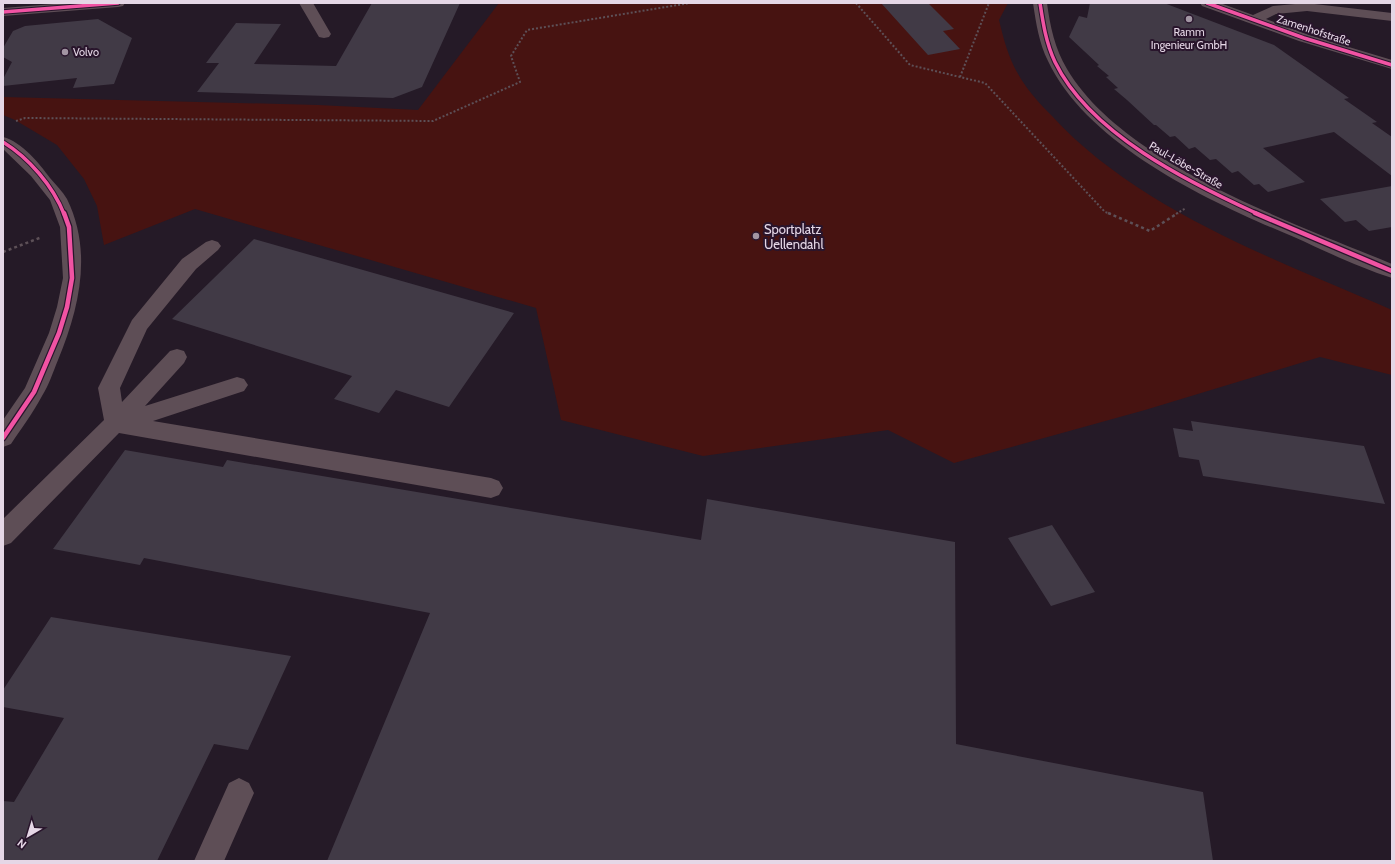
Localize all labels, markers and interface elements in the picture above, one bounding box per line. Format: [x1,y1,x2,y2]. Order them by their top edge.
street label: Zamenhofstraße [1275,11,1353,49]
marker: Ramm Ingenieur GmbH [1184,14,1194,24]
place label: Ramm Ingenieur GmbH [1151,25,1227,52]
place label: Volvo [73,45,99,59]
marker: Volvo [60,47,70,57]
street label: Paul-Löbe-Straße [1147,138,1226,192]
place label: Sportplatz Uellendahl [764,221,823,252]
marker: Sportplatz Uellendahl [751,231,761,241]
north arrow [8,816,48,856]
text: N [14,836,29,852]

